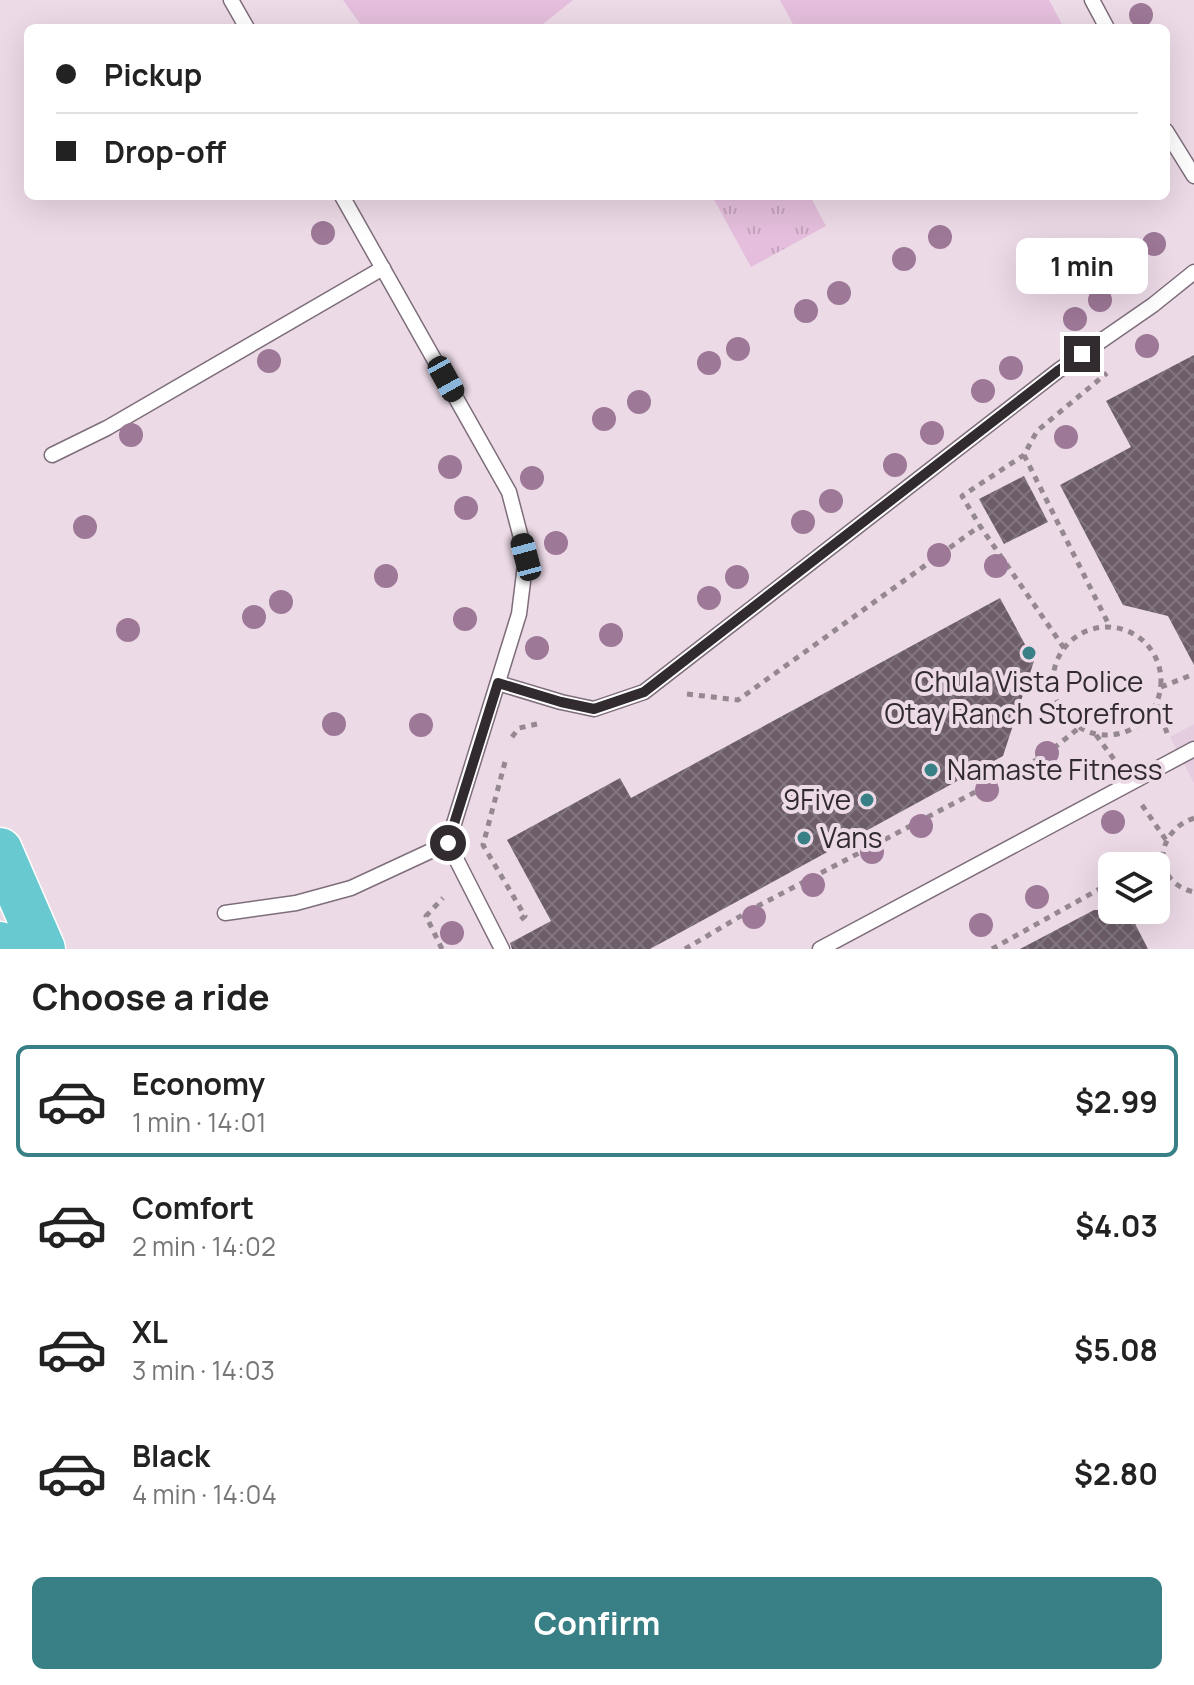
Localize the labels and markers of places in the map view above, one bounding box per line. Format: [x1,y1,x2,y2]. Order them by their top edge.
marker: Chula Vista Police Otay Ranch Storefront [1020,644,1038,662]
place label: Chula Vista Police Otay Ranch Storefront [885,662,1173,732]
place label: Namaste Fitness [947,750,1163,788]
marker: Namaste Fitness [922,761,940,779]
place label: 9Five [783,780,851,818]
marker: 9Five [858,791,876,809]
place label: Vans [820,818,883,856]
marker: Vans [795,829,813,847]

